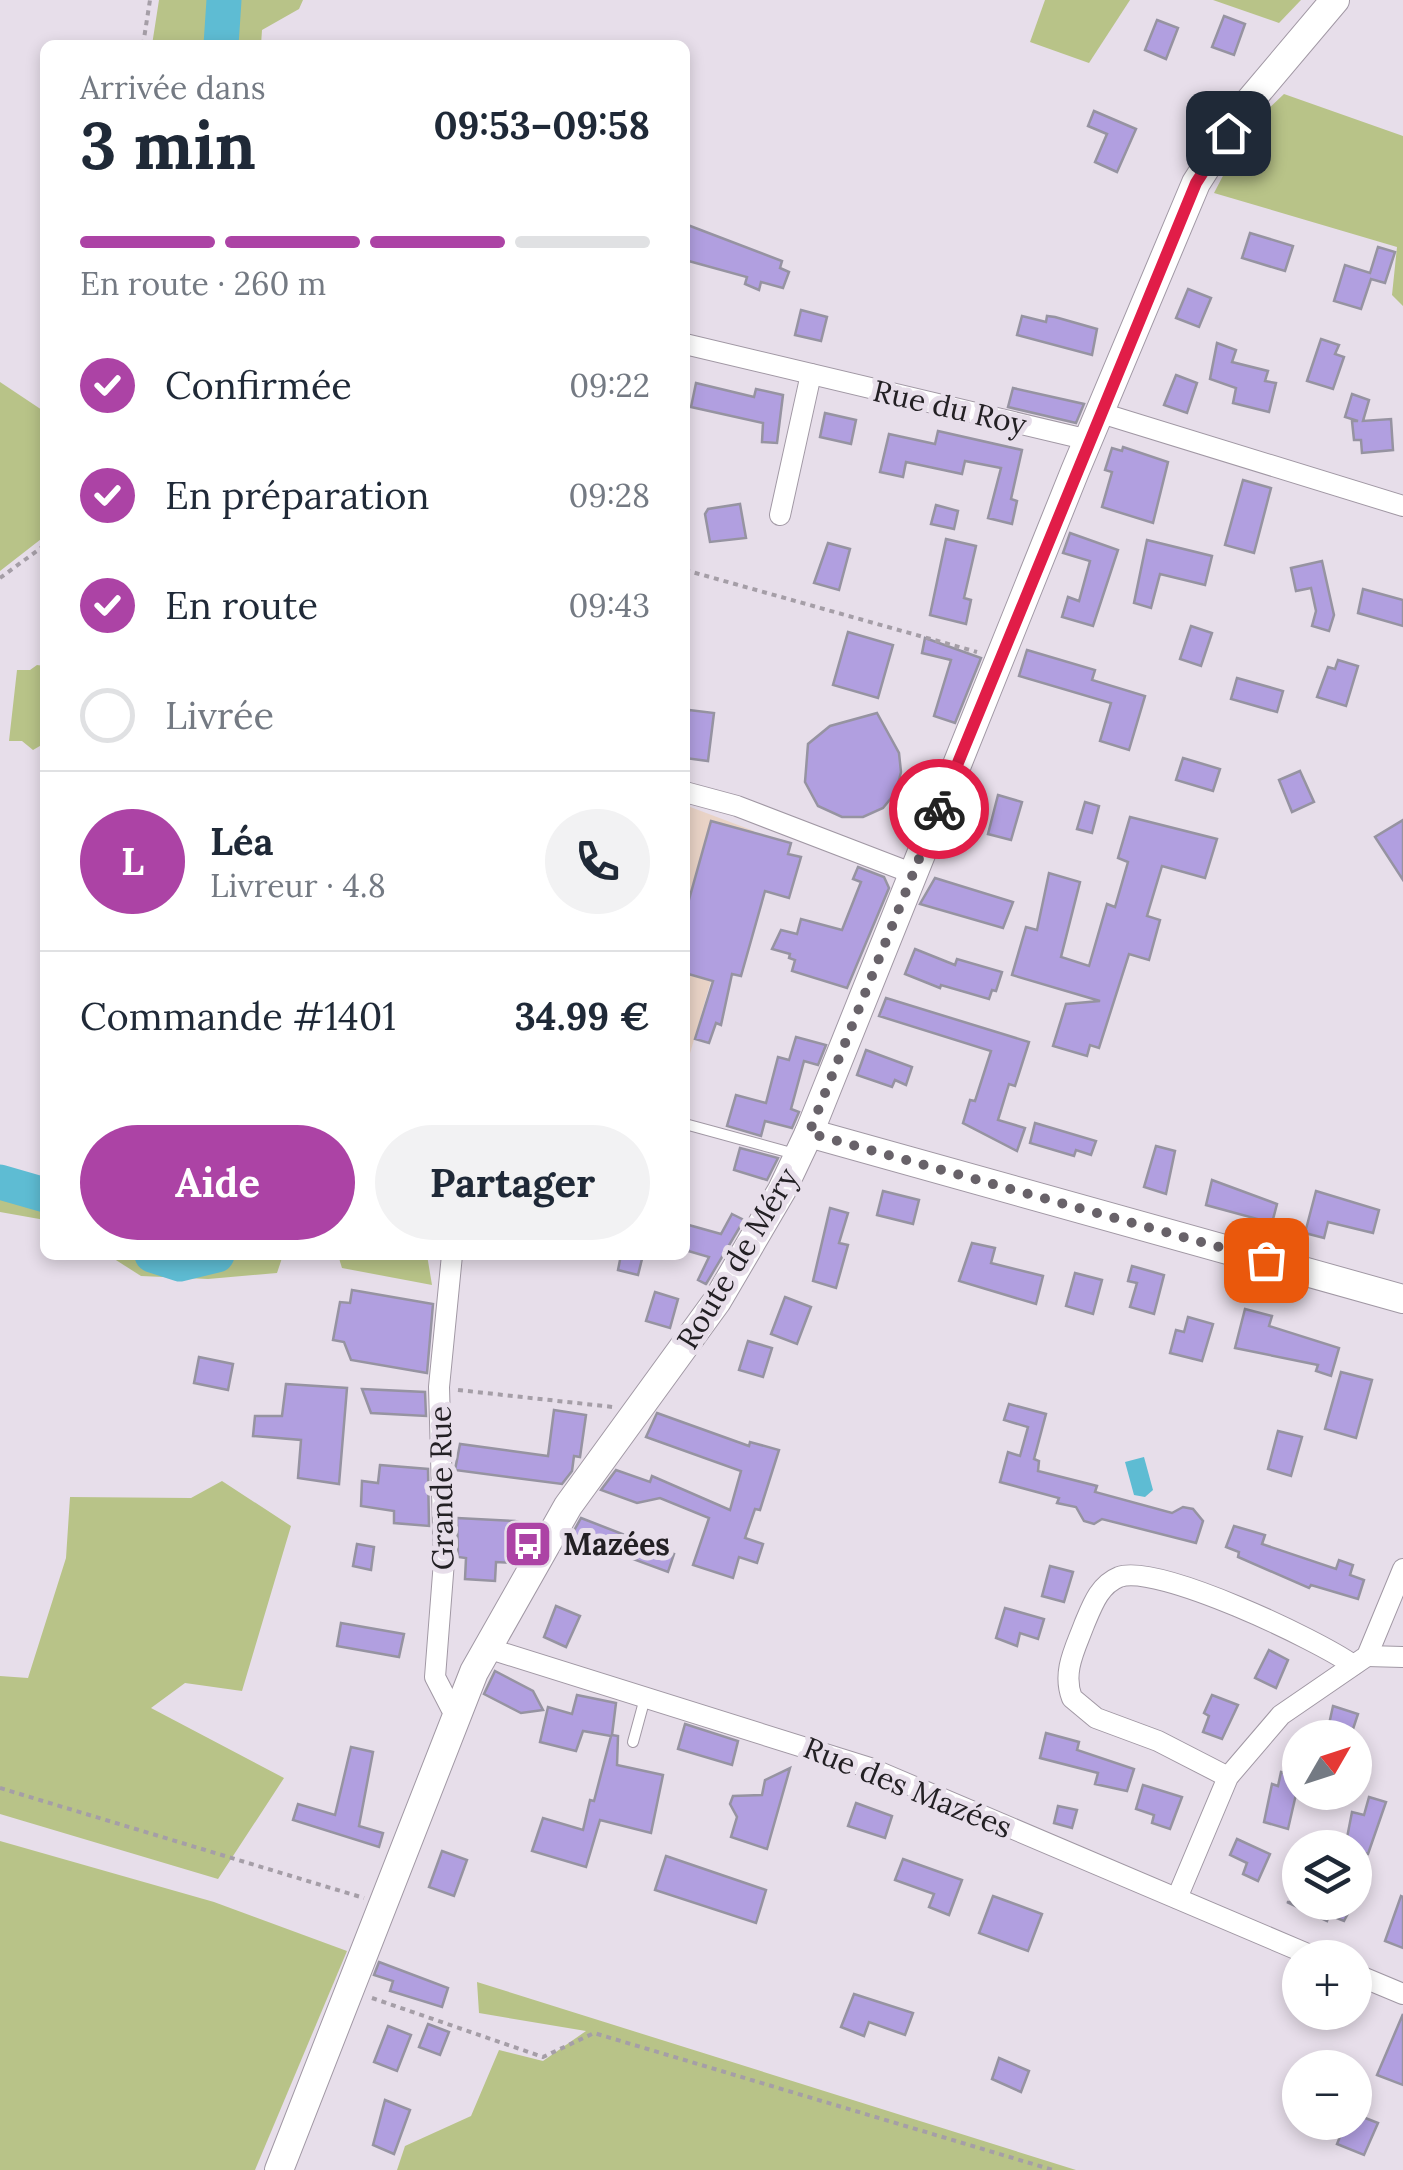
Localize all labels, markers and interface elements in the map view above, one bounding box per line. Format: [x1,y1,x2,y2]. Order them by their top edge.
text: Arrivée dans [80,67,266,108]
pin [1186,91,1271,176]
text: 09:53–09:58 [433,101,650,149]
text: 3 min [80,104,256,187]
icon: home [1201,106,1256,161]
text: En route · 260 m [80,263,326,304]
icon: check [80,358,135,413]
text: Confirmée [165,361,352,409]
text: 09:22 [569,365,650,406]
street label: Rue du Roy [869,371,1031,444]
icon: check [80,468,135,523]
text: En préparation [165,471,430,519]
text: 09:28 [568,475,650,516]
icon: check [80,578,135,633]
text: En route [165,581,318,629]
text: 09:43 [568,585,650,626]
text: Livrée [165,691,274,739]
courier [889,759,989,859]
icon: bike [912,782,967,837]
button: phone [545,809,650,914]
text: Léa [210,817,273,865]
text: L [121,837,144,885]
text: Livreur · 4.8 [210,865,386,906]
text: Commande #1401 [80,992,396,1040]
text: 34.99 € [515,992,650,1040]
button: Aide [80,1125,355,1240]
button: Partager [375,1125,650,1240]
street label: Route de Méry [668,1160,807,1356]
pin [1224,1218,1309,1303]
icon: bag [1239,1233,1294,1288]
street label: Grande Rue [421,1405,461,1571]
bus stop icon: Mazées [502,1518,554,1570]
place label: Mazées [563,1525,670,1563]
north arrow [1282,1720,1372,1810]
map controls [1282,1720,1372,2140]
street label: Rue des Mazées [798,1728,1018,1846]
button: layers [1282,1830,1372,1920]
button: + [1282,1940,1372,2030]
button: − [1282,2050,1372,2140]

